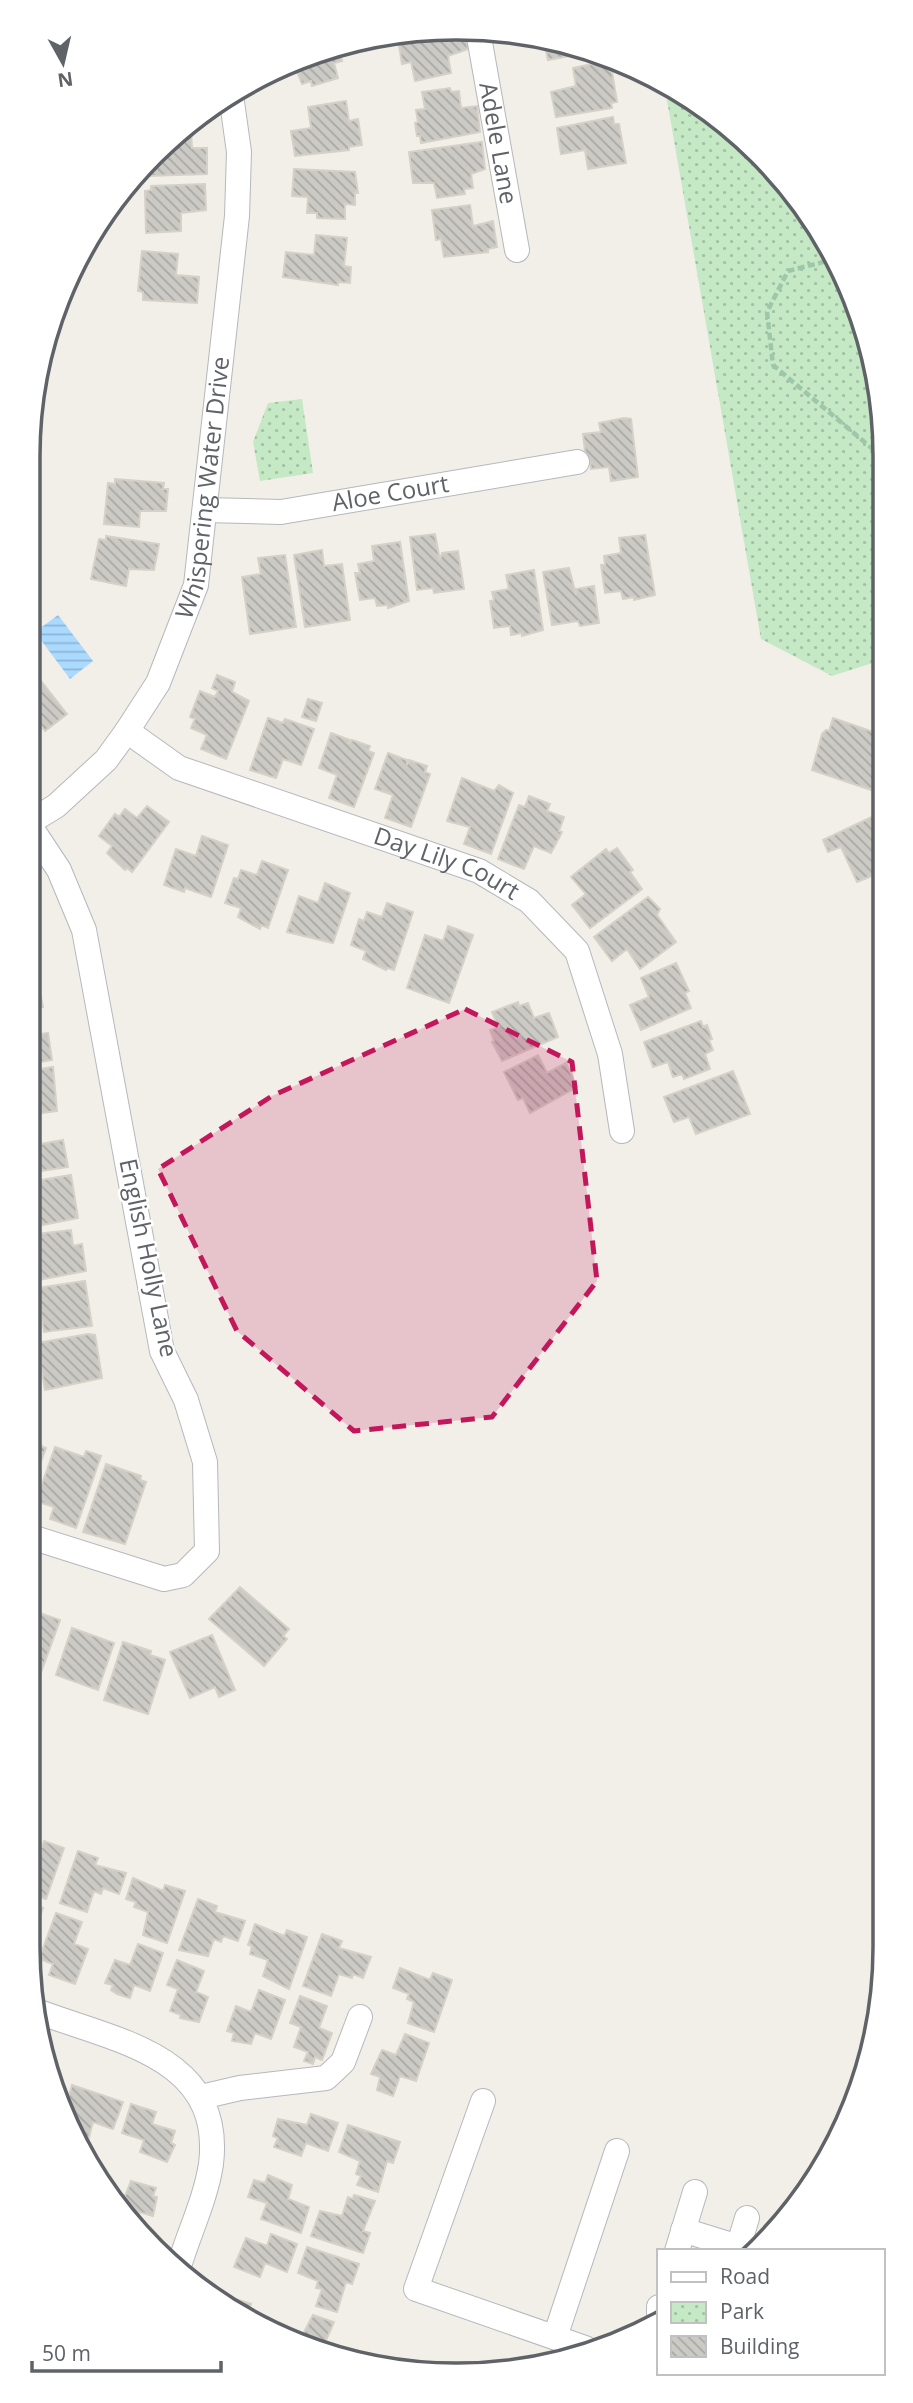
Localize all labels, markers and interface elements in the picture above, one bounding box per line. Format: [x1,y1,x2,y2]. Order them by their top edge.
north arrow [28,28,98,98]
text: N [56,66,75,94]
street label: Adele Lane [472,80,527,207]
street label: Whispering Water Drive [167,355,236,623]
street label: Aloe Court [329,466,451,518]
street label: Day Lily Court [370,818,526,907]
street label: English Holly Lane [112,1155,187,1360]
legend [657,2249,885,2375]
text: Road [720,2262,770,2290]
text: Park [720,2297,764,2325]
scale bar [32,2330,220,2374]
text: Building [720,2332,799,2360]
text: 50 m [42,2339,91,2367]

